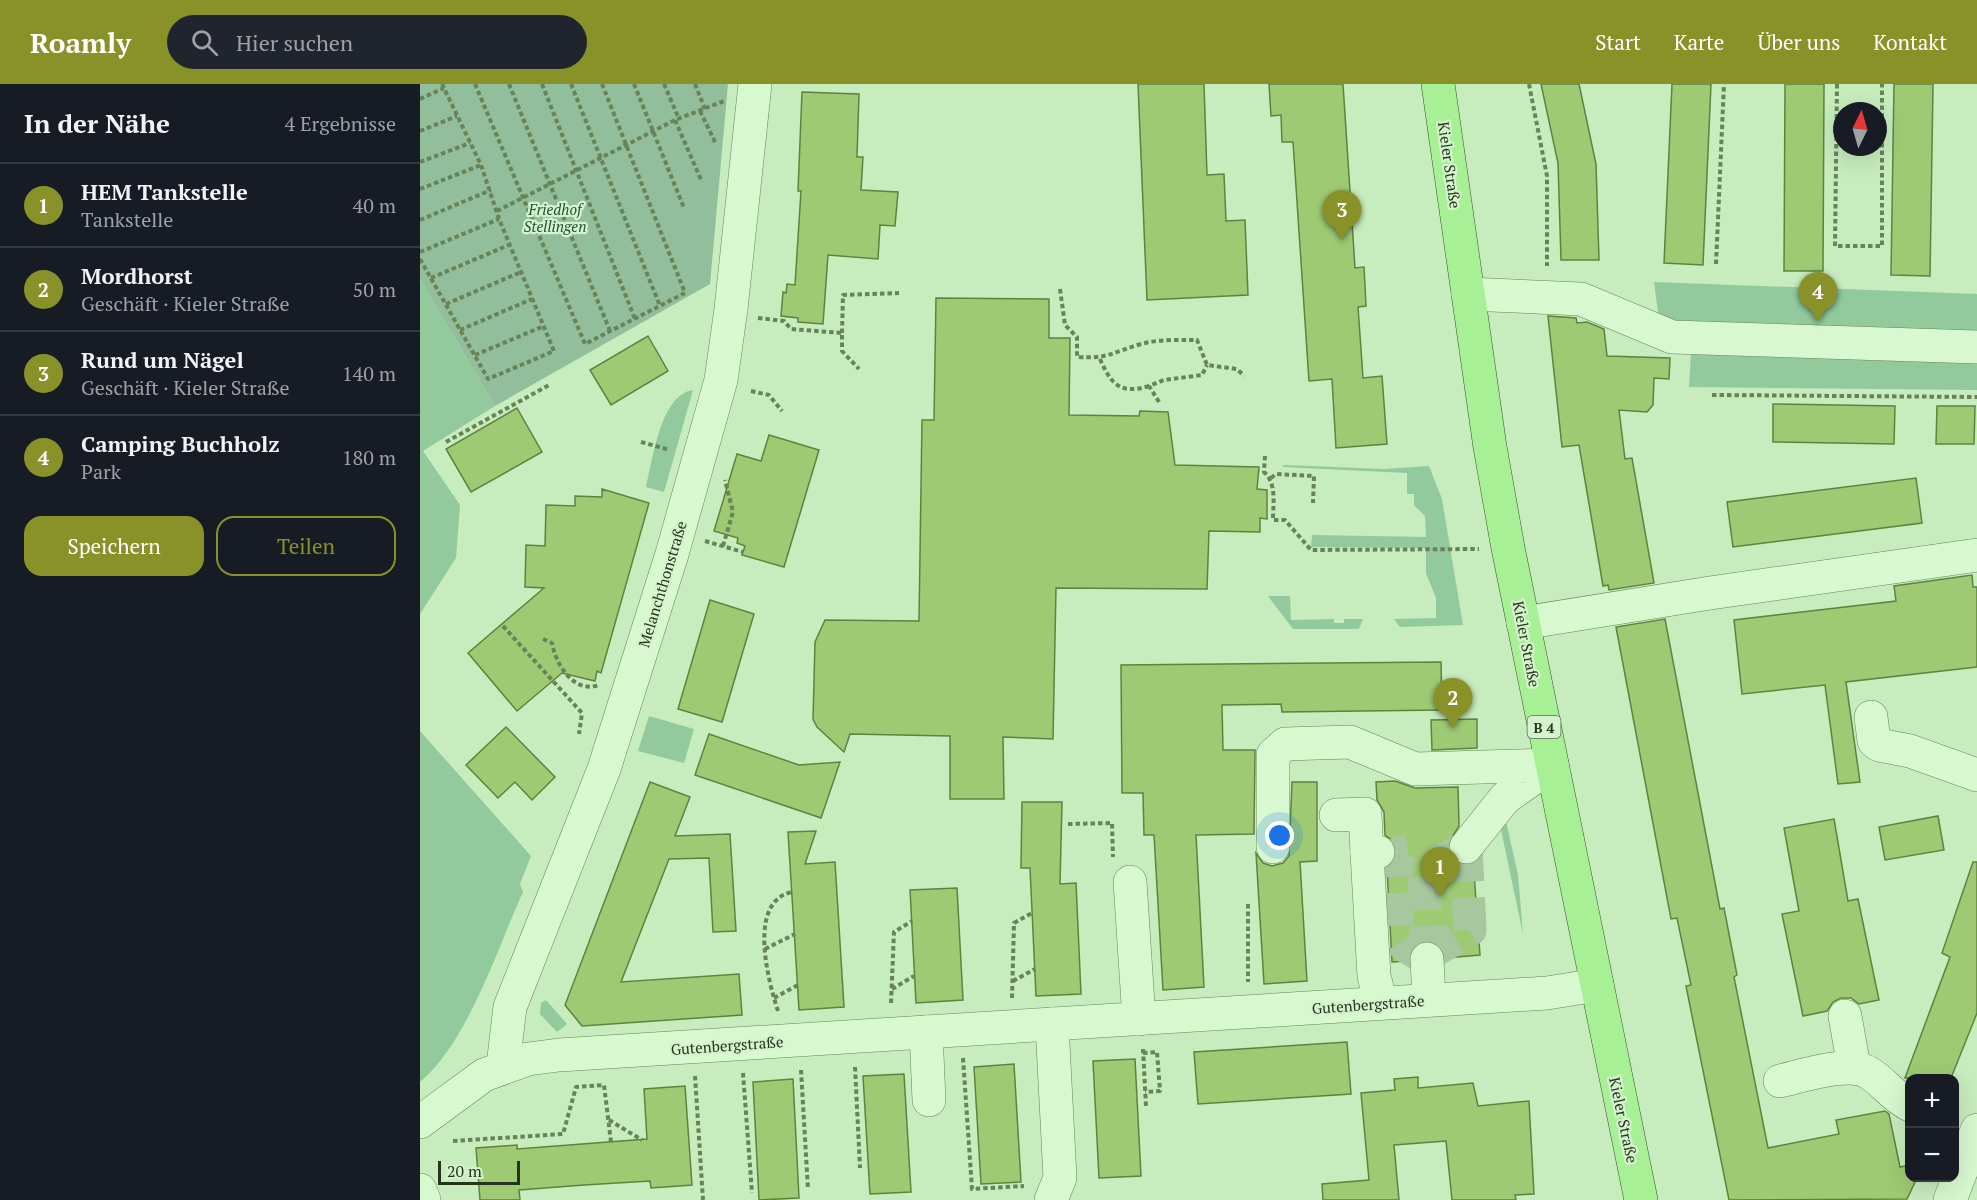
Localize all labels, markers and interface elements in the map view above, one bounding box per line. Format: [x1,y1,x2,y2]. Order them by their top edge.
search box [167,15,587,69]
text: Roamly [30,24,131,61]
icon: search [188,26,221,59]
text: Hier suchen [236,28,353,57]
text: Start [1595,28,1641,56]
text: Karte [1674,28,1724,56]
text: Über uns [1757,28,1840,56]
text: Kontakt [1873,28,1947,56]
north arrow [1833,102,1887,156]
text: In der Nähe [24,106,170,140]
text: 4 Ergebnisse [284,110,396,137]
street label: Kieler Straße [1434,120,1466,210]
text: HEM Tankstelle [81,177,248,206]
pin: 3 [1322,190,1362,240]
text: 1 [38,192,49,219]
text: 40 m [353,192,396,219]
park label: Friedhof Stellingen [524,199,586,236]
text: Tankstelle [81,206,173,233]
text: Mordhorst [81,261,193,290]
pin: 4 [1798,272,1838,322]
text: 2 [38,276,49,303]
text: 50 m [353,276,396,303]
text: Geschäft · Kieler Straße [81,290,290,317]
text: Rund um Nägel [81,345,244,374]
text: 3 [38,360,49,387]
text: 140 m [342,360,396,387]
text: Geschäft · Kieler Straße [81,374,290,401]
text: Camping Buchholz [81,429,280,458]
text: 4 [38,444,49,471]
text: 180 m [342,444,396,471]
text: Park [81,458,121,485]
button: Speichern [24,516,204,576]
button: Teilen [216,516,396,576]
street label: Melanchthonstraße [633,518,691,650]
street label: Kieler Straße [1509,599,1545,689]
pin: 2 [1434,678,1472,728]
road number: B 4 [1528,716,1560,738]
your location [1265,821,1294,850]
pin: 1 [1420,848,1460,897]
street label: Gutenbergstraße [1311,990,1425,1018]
street label: Gutenbergstraße [670,1031,784,1059]
map controls [1905,1074,1959,1182]
button: + [1905,1074,1959,1128]
street label: Kieler Straße [1605,1075,1643,1165]
button: − [1905,1128,1959,1182]
scale bar [438,1158,520,1186]
text: 20 m [447,1160,482,1182]

